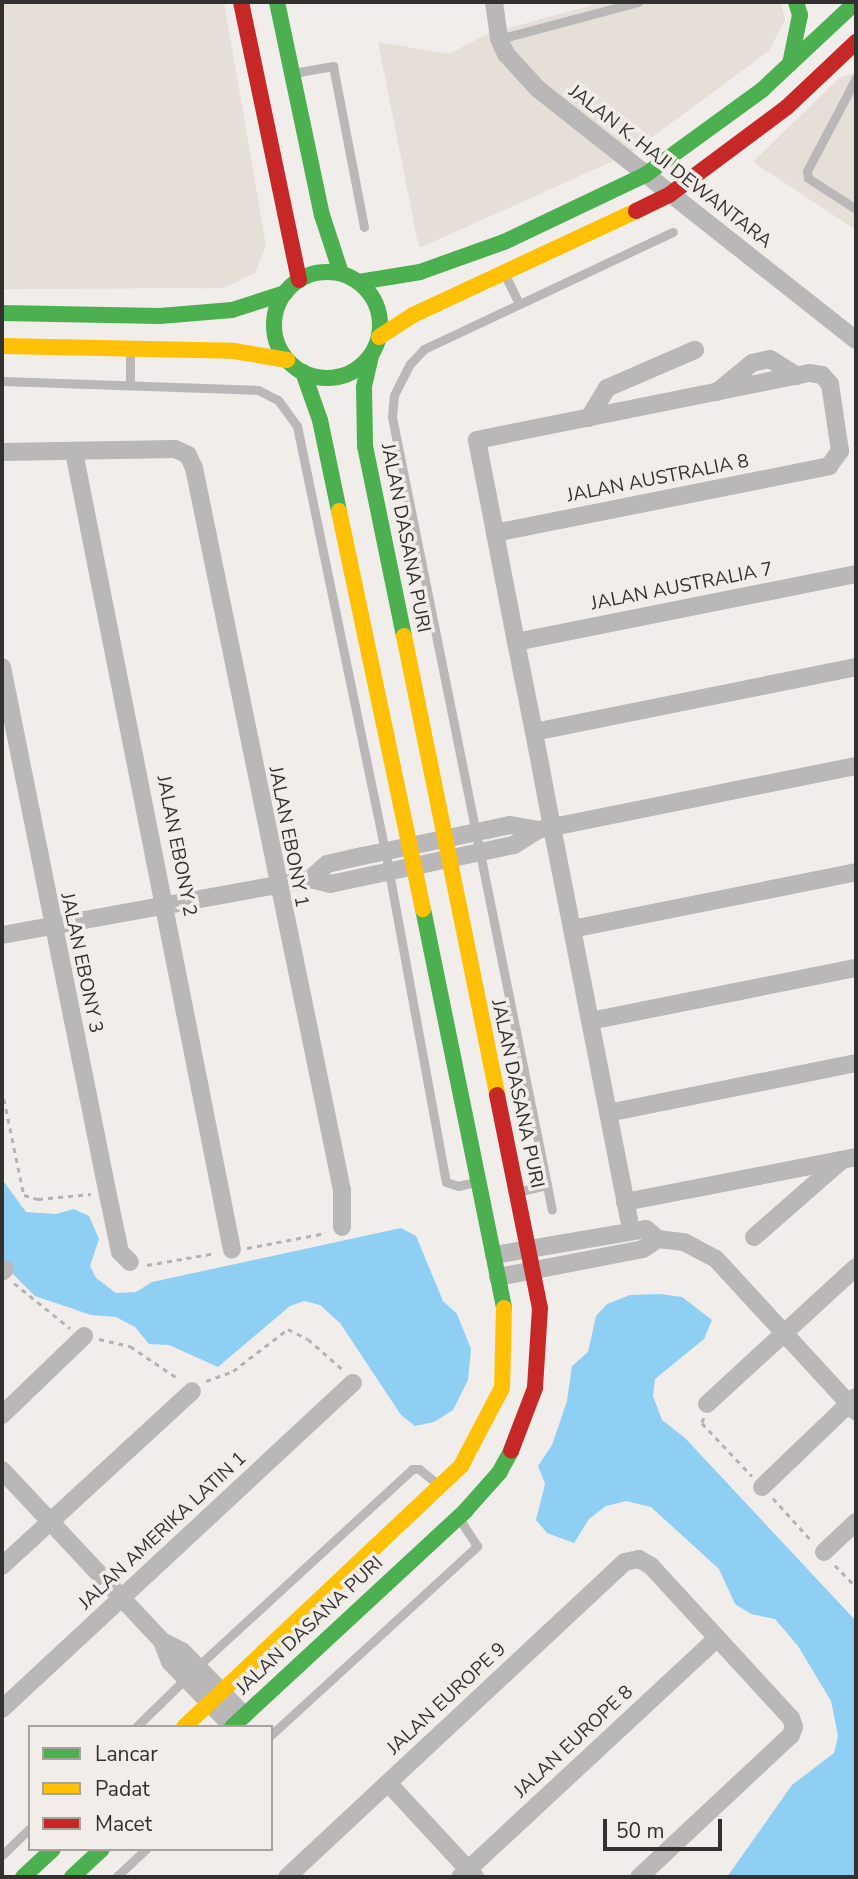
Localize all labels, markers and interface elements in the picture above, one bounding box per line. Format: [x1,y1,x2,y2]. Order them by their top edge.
street label: JALAN K. HAJI DEWANTARA [564,81,776,253]
street label: JALAN DASANA PURI [375,442,435,634]
street label: JALAN AUSTRALIA 8 [565,450,751,508]
street label: JALAN AUSTRALIA 7 [589,558,775,616]
street label: JALAN EBONY 1 [263,765,313,909]
street label: JALAN EBONY 2 [151,774,201,918]
street label: JALAN EBONY 3 [55,891,107,1035]
street label: JALAN DASANA PURI [486,998,548,1190]
street label: JALAN AMERIKA LATIN 1 [75,1447,251,1615]
street label: JALAN DASANA PURI [232,1552,388,1700]
street label: JALAN EUROPE 9 [383,1638,511,1760]
street label: JALAN EUROPE 8 [510,1681,638,1803]
legend [28,1725,273,1851]
text: Lancar [95,1740,158,1768]
text: Padat [95,1775,150,1803]
scale bar [606,1806,725,1850]
text: Macet [95,1810,152,1838]
text: 50 m [616,1817,665,1845]

